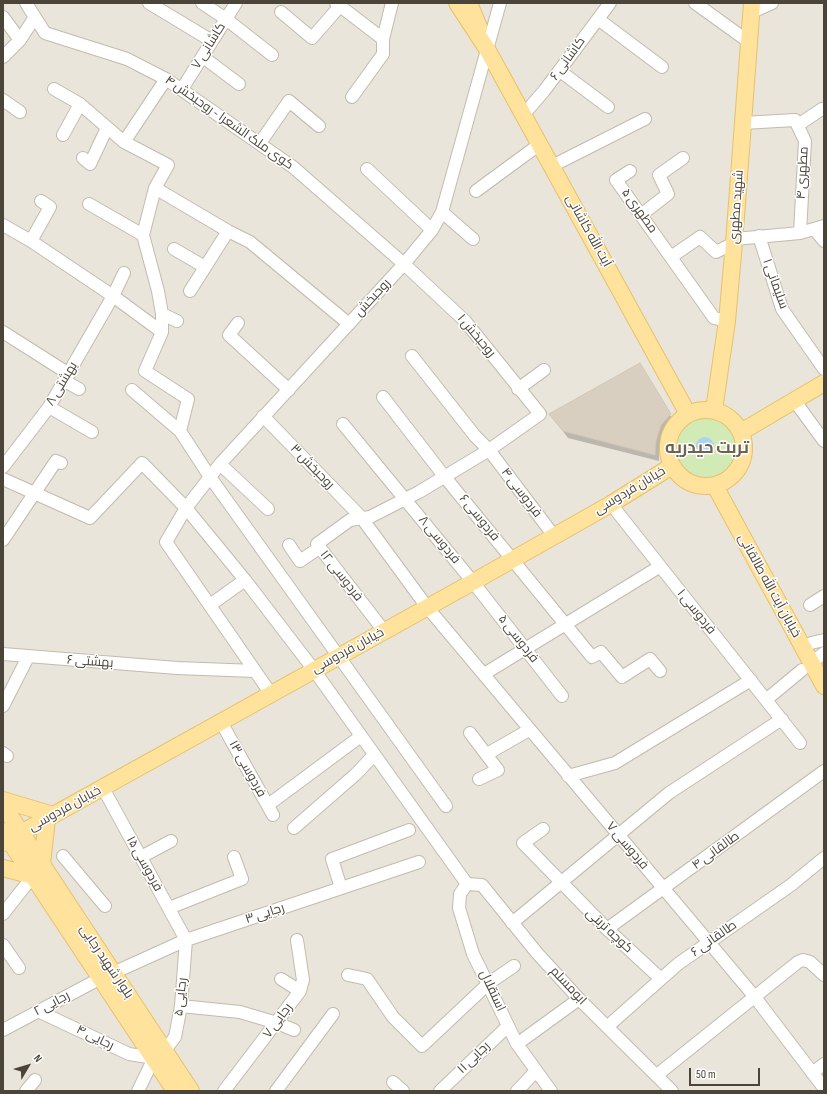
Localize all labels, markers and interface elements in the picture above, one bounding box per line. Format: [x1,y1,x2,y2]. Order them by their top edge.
street label: کاشانی ۷ [189,20,229,72]
street label: کاشانی ۶ [547,34,589,84]
street label: کوی ملک الشعرا - روحبخش ۴ [162,73,296,173]
street label: مطهری ۴ [794,146,812,200]
street label: شهید مطهری [727,169,747,245]
street label: مطهری ۵ [618,186,660,236]
street label: آیت الله کاشانی [562,192,614,270]
street label: سلیمانی ۱ [759,257,791,311]
street label: روحبخش [352,276,394,320]
street label: روحبخش ۱ [453,311,499,361]
street label: بهشتی ۸ [43,359,81,409]
district label: تربت حیدریه [665,439,749,459]
street label: روحبخش ۳ [287,441,337,493]
street label: خیابان فردوسی [592,464,668,518]
street label: فردوسی ۴ [497,465,545,521]
street label: فردوسی ۶ [455,491,503,545]
street label: فردوسی ۸ [415,513,463,567]
street label: خیابان آیت الله طالقانی [734,531,804,641]
street label: فردوسی ۱۲ [316,547,366,605]
street label: فردوسی ۱ [673,586,719,638]
street label: فردوسی ۵ [494,612,542,666]
street label: خیابان فردوسی [309,625,387,677]
street label: بهشتی ۶ [66,653,114,671]
street label: فردوسی ۱۳ [225,738,269,800]
street label: خیابان فردوسی [26,783,104,835]
street label: فردوسی ۷ [603,819,651,873]
street label: طالقانی ۴ [689,829,743,873]
street label: فردوسی ۱۵ [122,834,166,894]
street label: رجایی ۳ [243,900,287,928]
street label: کوچه تربتی [582,905,636,957]
street label: طالقانی ۶ [688,918,740,960]
street label: بلوار شهید رجایی [76,922,136,1002]
street label: ابومسلم [546,964,590,1008]
street label: استقلال [476,968,508,1014]
street label: رجایی ۵ [171,977,191,1017]
street label: رجایی ۲ [31,988,73,1020]
street label: رجایی ۷ [260,1000,296,1042]
street label: رجایی ۴ [74,1022,116,1054]
street label: رجایی ۱۱ [454,1039,494,1077]
north arrow [8,1046,48,1086]
text: N [31,1052,45,1065]
scale bar [691,1060,762,1086]
text: 50 m [696,1067,716,1082]

